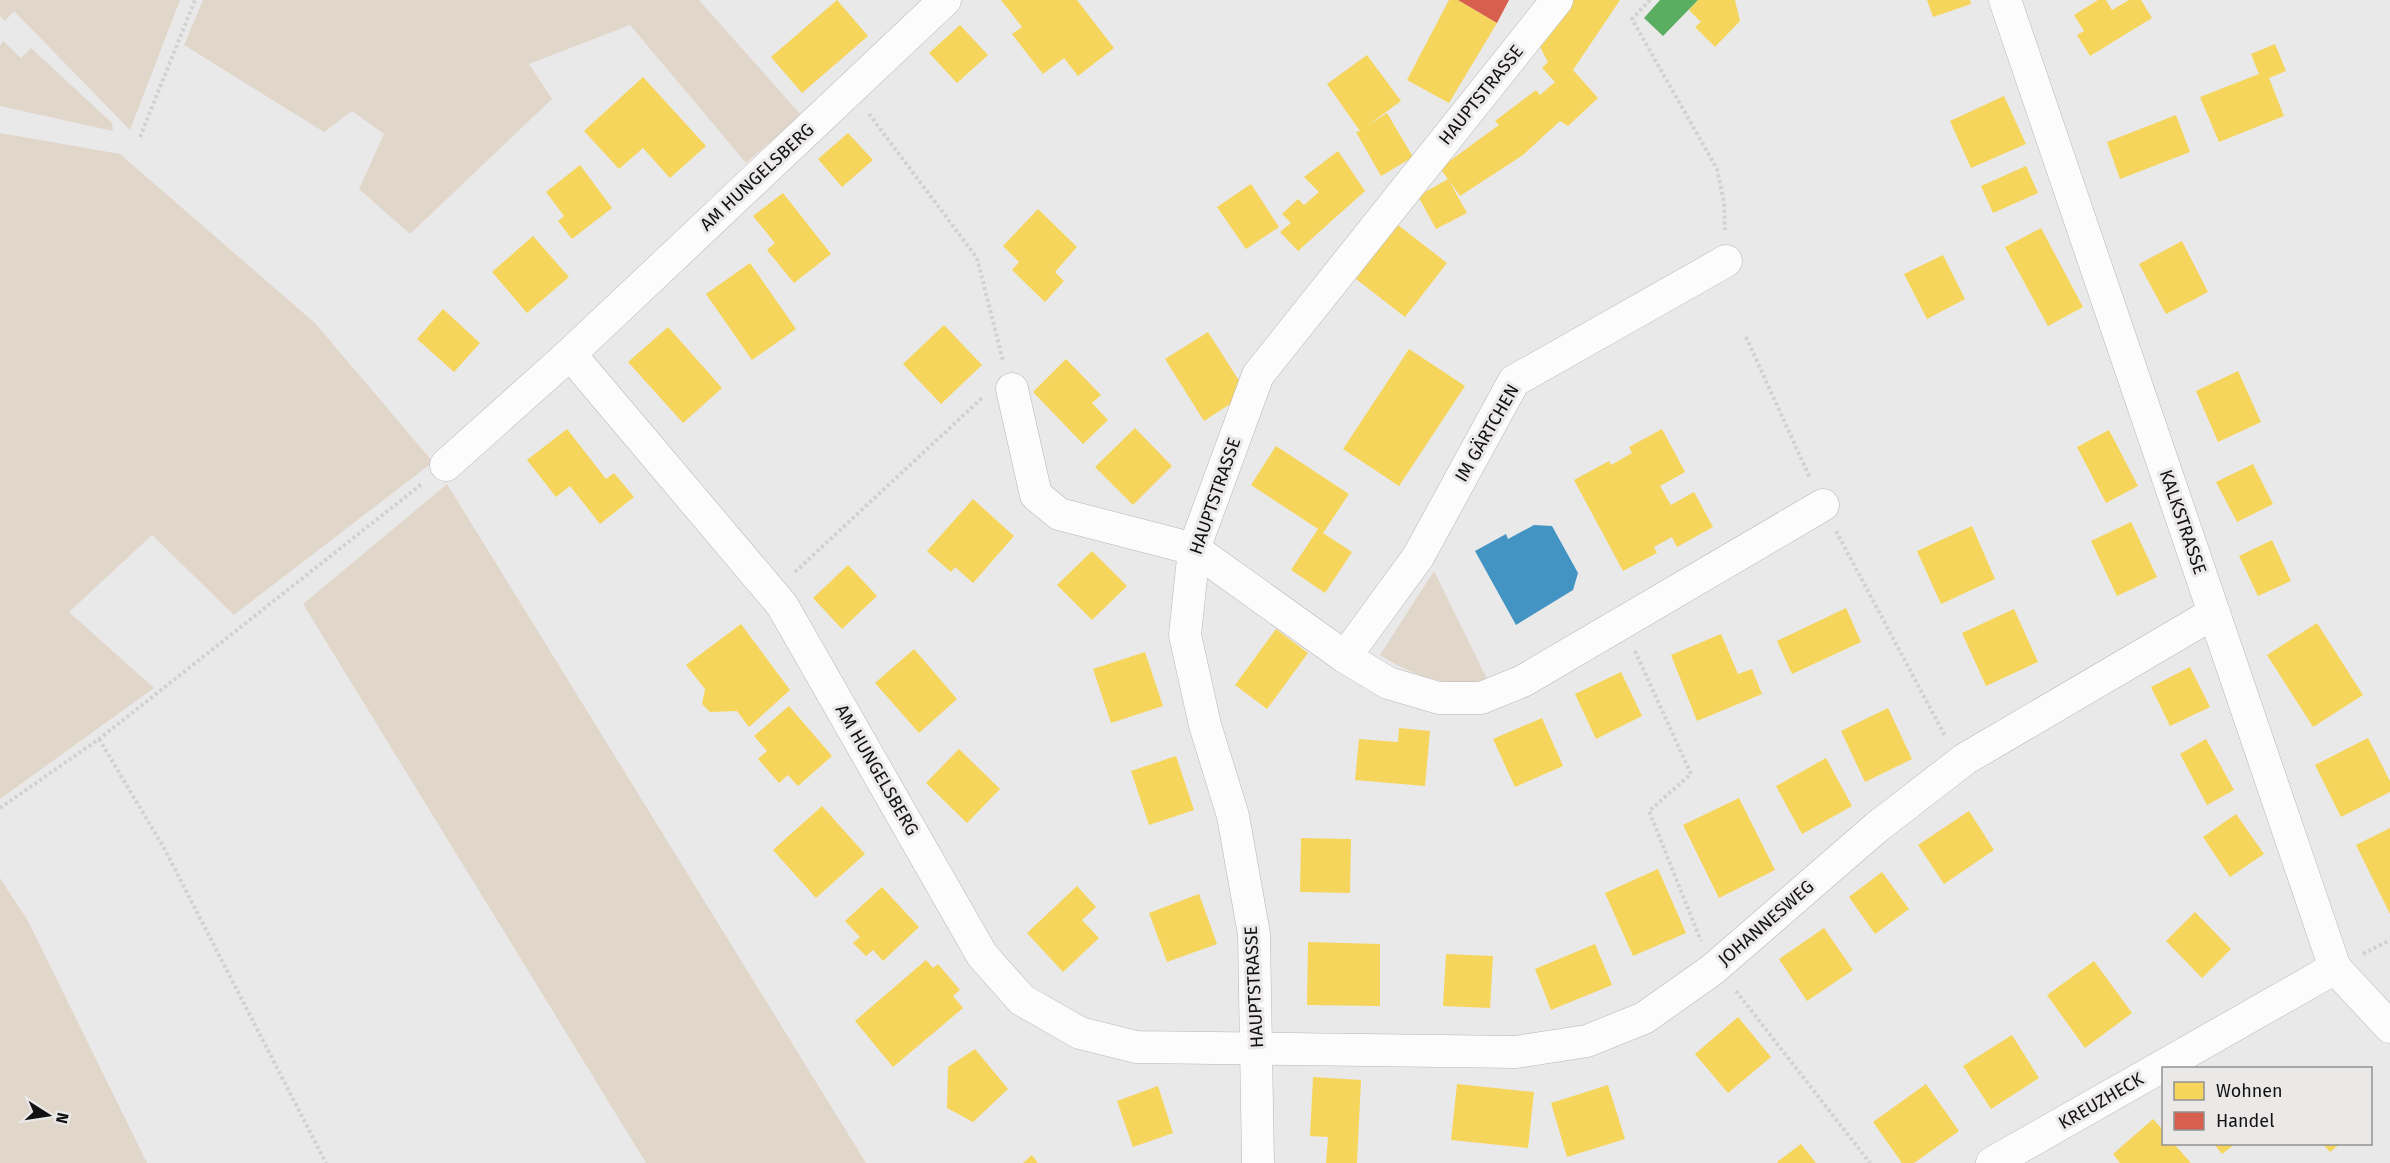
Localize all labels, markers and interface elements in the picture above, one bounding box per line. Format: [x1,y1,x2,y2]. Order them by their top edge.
street label: HAUPTSTRASSE [1434,41,1528,149]
street label: AM HUNGELSBERG [695,119,819,235]
street label: IM GÄRTCHEN [1450,380,1524,486]
street label: HAUPTSTRASSE [1185,435,1245,557]
street label: KALKSTRASSE [2155,467,2211,577]
street label: AM HUNGELSBERG [831,701,923,839]
street label: JOHANNESWEG [1714,875,1818,971]
street label: HAUPTSTRASSE [1240,925,1268,1049]
legend [2162,1067,2372,1145]
street label: KREUZHECK [2055,1068,2148,1134]
text: Wohnen [2216,1080,2283,1102]
north arrow [18,1085,78,1145]
text: Handel [2216,1110,2274,1132]
text: N [52,1111,73,1125]

